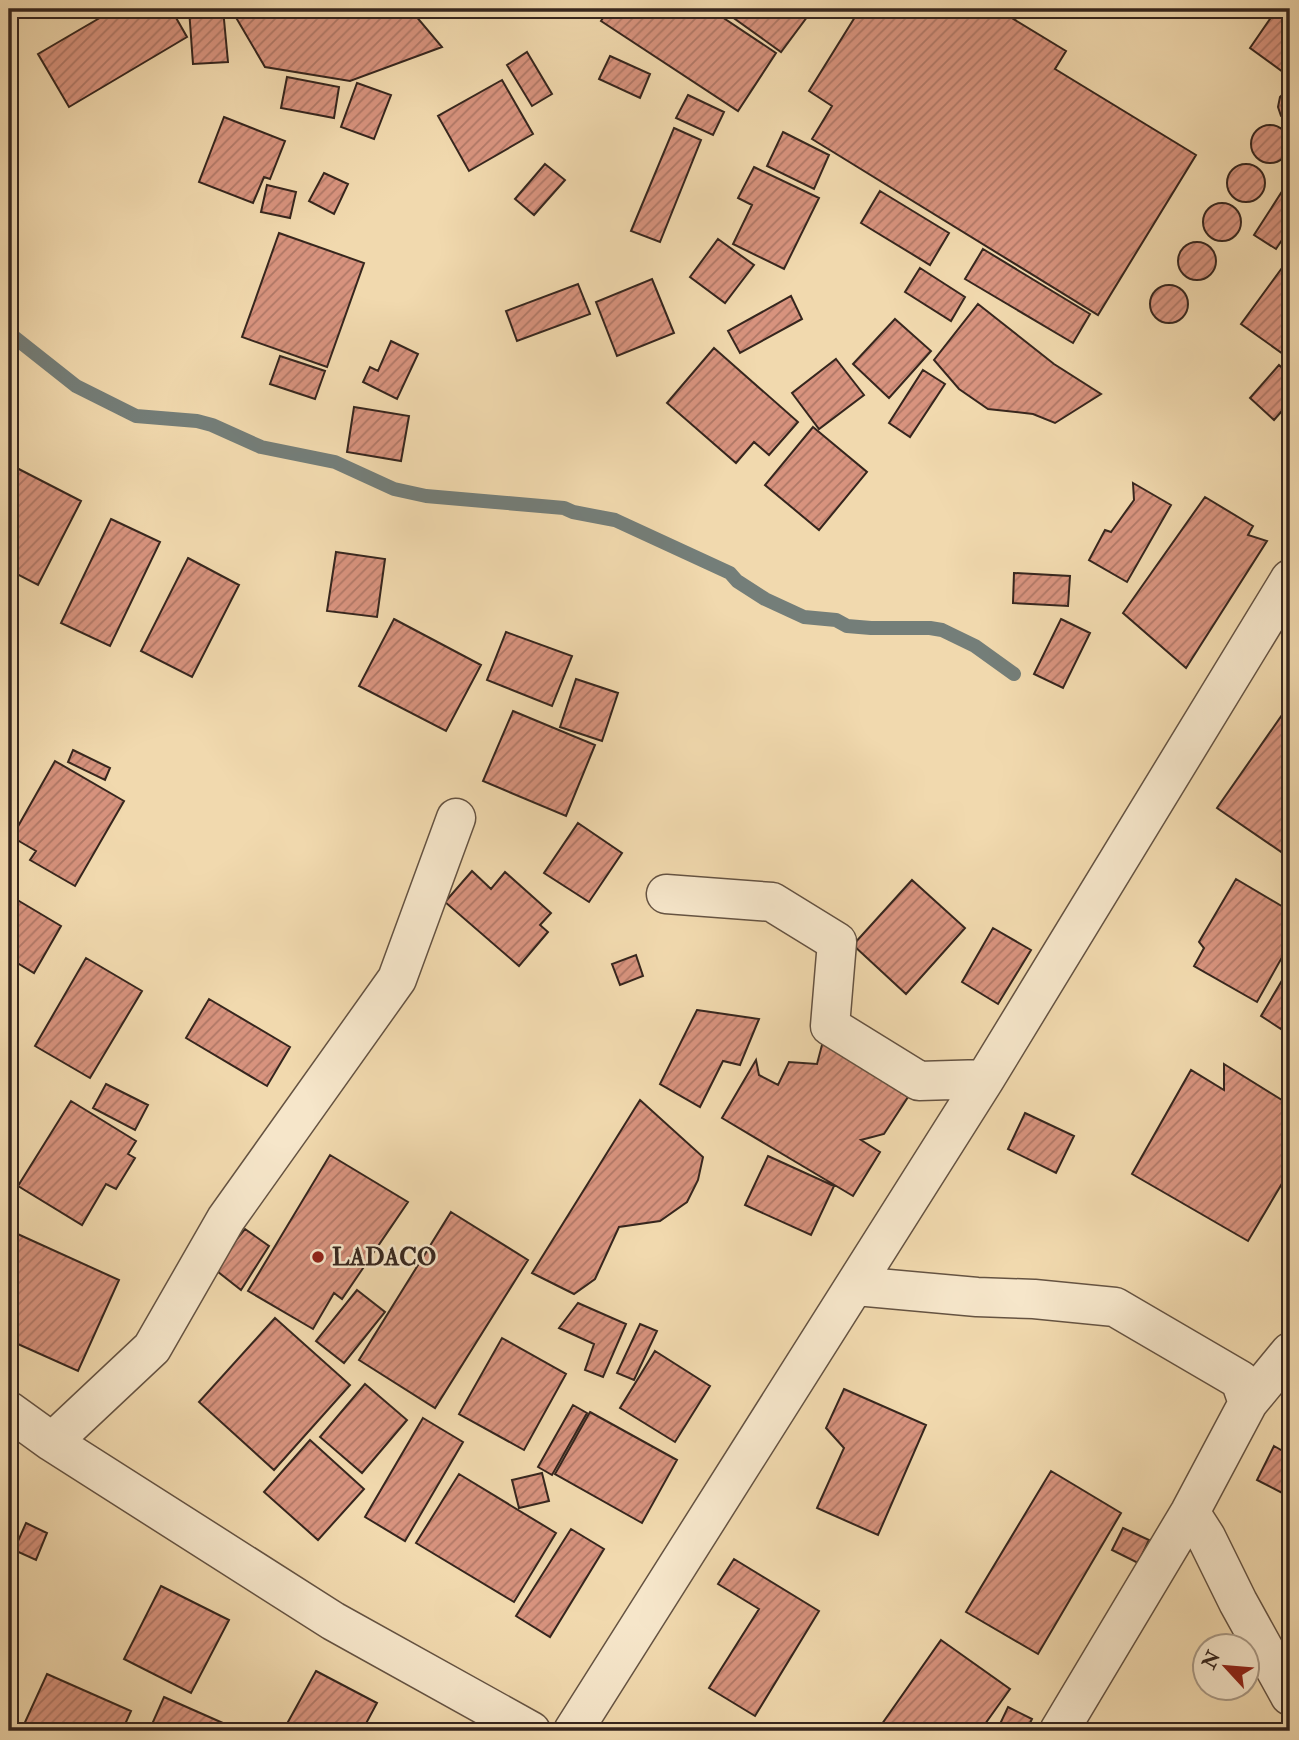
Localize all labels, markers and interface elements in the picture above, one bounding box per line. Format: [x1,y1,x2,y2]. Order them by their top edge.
place label: LADACO [332,1242,436,1273]
marker: LADACO [310,1249,326,1265]
north arrow [1190,1632,1260,1702]
text: N [1197,1646,1227,1674]

